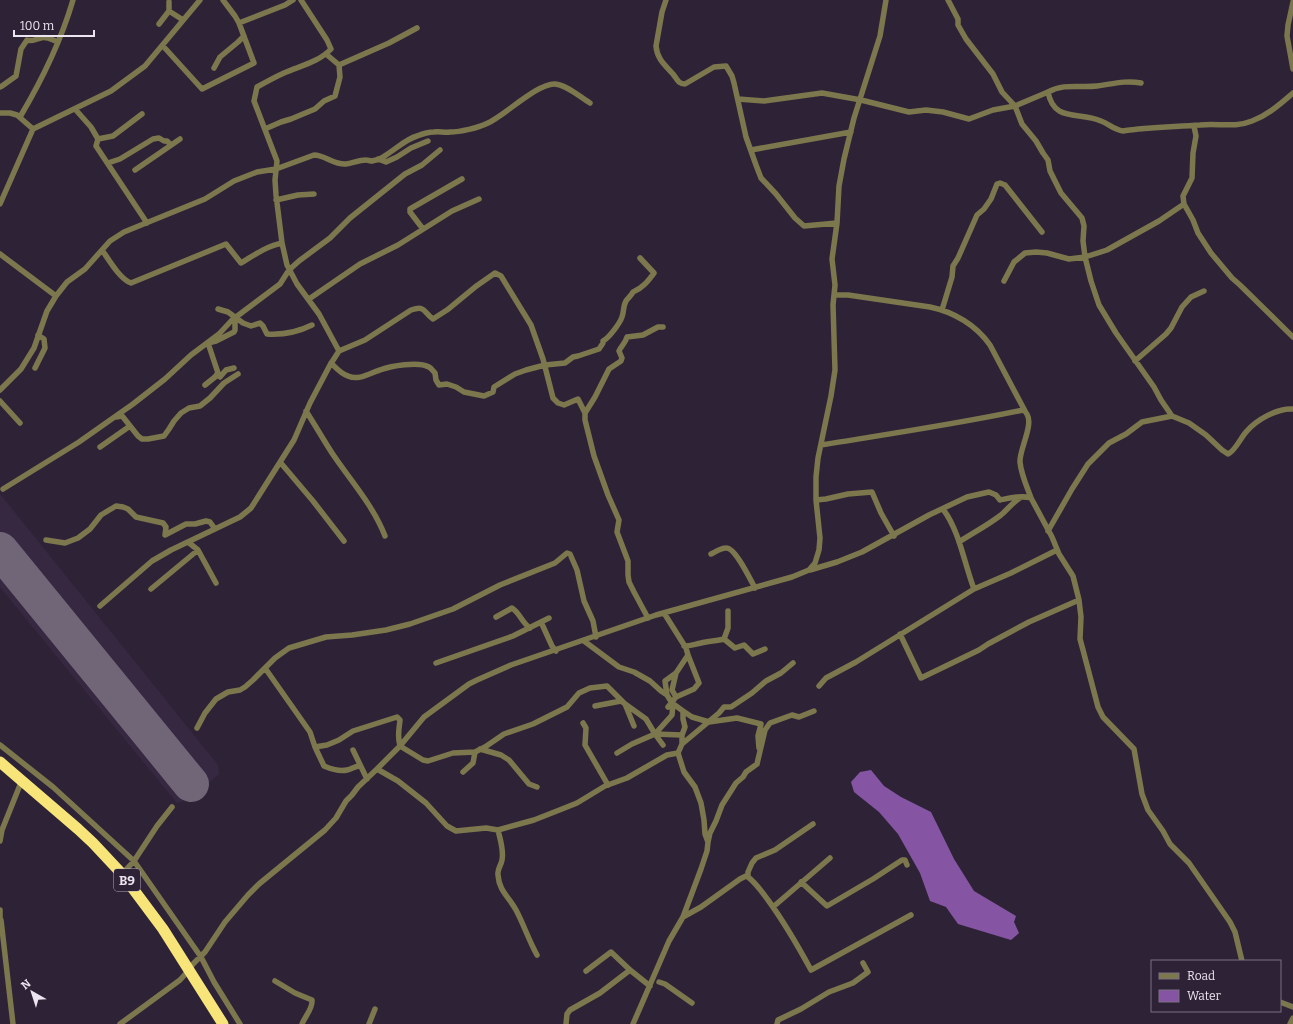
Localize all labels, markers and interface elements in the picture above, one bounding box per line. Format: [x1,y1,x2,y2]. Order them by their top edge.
scale bar [14,12,94,38]
text: 100 m [20,19,55,33]
road number: B9 [114,869,140,891]
legend [1151,960,1281,1012]
text: Road [1187,969,1215,983]
north arrow [12,972,52,1012]
text: N [19,977,34,992]
text: Water [1187,989,1222,1003]

